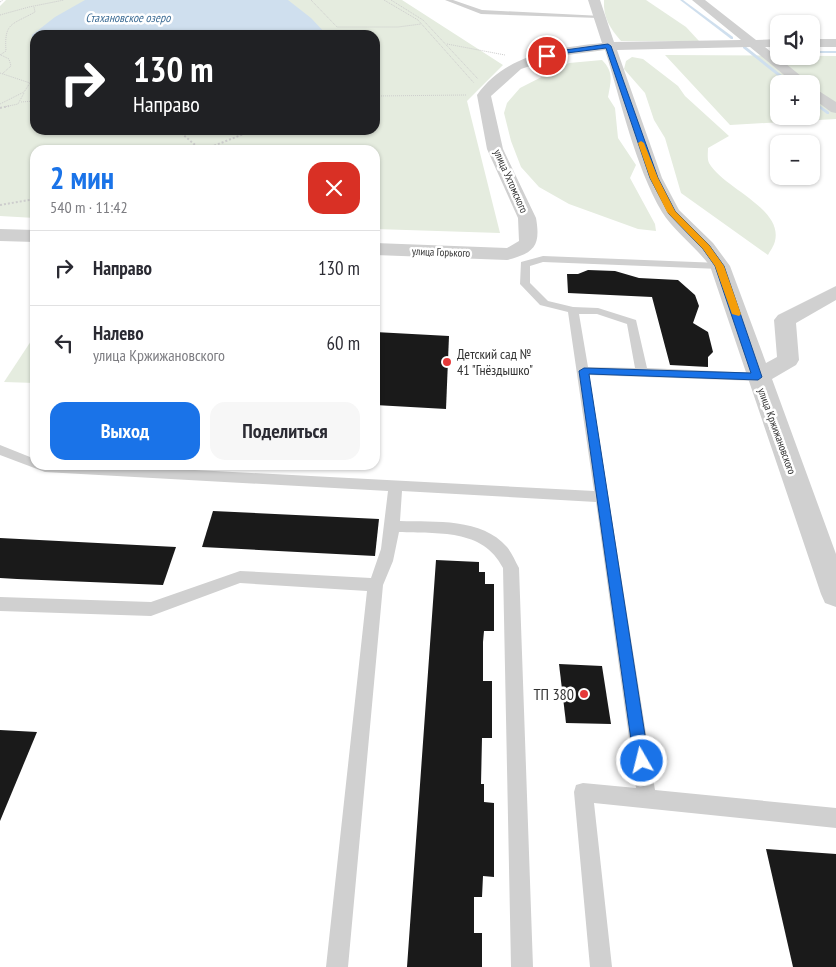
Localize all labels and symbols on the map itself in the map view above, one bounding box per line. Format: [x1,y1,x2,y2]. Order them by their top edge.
water label: Стахановское озеро [86,10,171,25]
pin [526,35,568,77]
street label: улица Ухтомского [491,147,531,215]
street label: улица Горького [412,244,471,260]
place label: Детский сад № 41 "Гнёздышко" [457,345,533,379]
marker: Детский сад № 41 "Гнёздышко" [441,356,453,368]
street label: улица Кржижановского [755,386,799,476]
place label: ТП 380 [533,684,574,704]
marker: ТП 380 [578,688,590,700]
position arrow [615,734,667,786]

